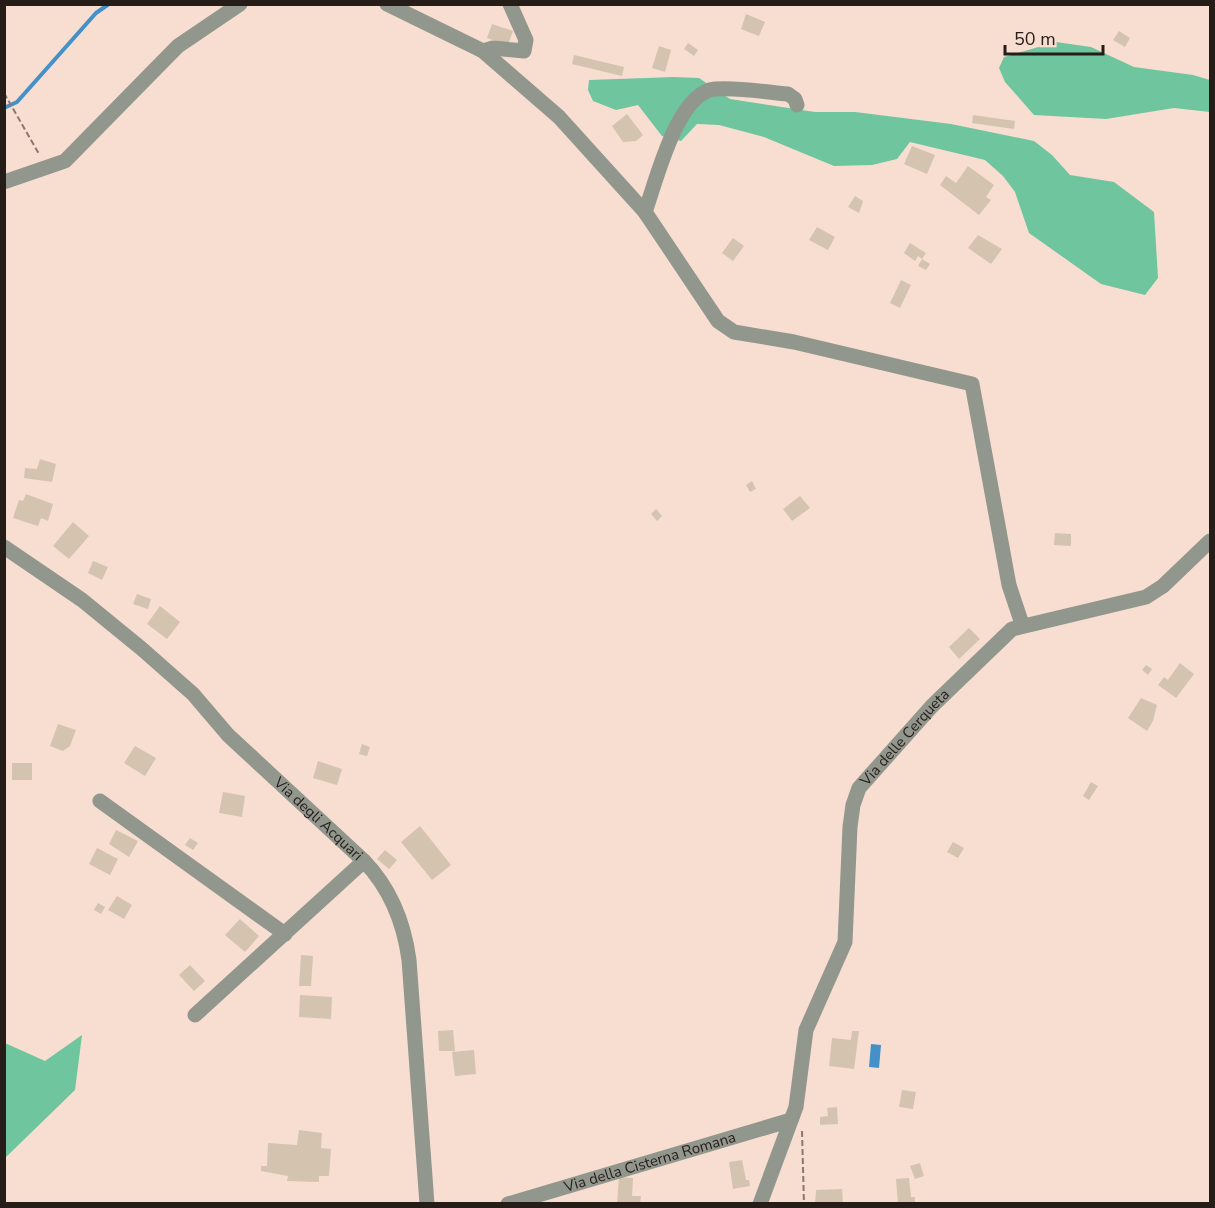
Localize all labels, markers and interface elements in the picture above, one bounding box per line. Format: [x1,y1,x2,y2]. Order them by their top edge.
scale bar [1005,18,1102,56]
text: 50 m [1014,27,1056,51]
street label: Via delle Cerqueta [855,684,954,791]
street label: Via degli Acquari [269,772,367,865]
street label: Via della Cisterna Romana [561,1127,738,1197]

